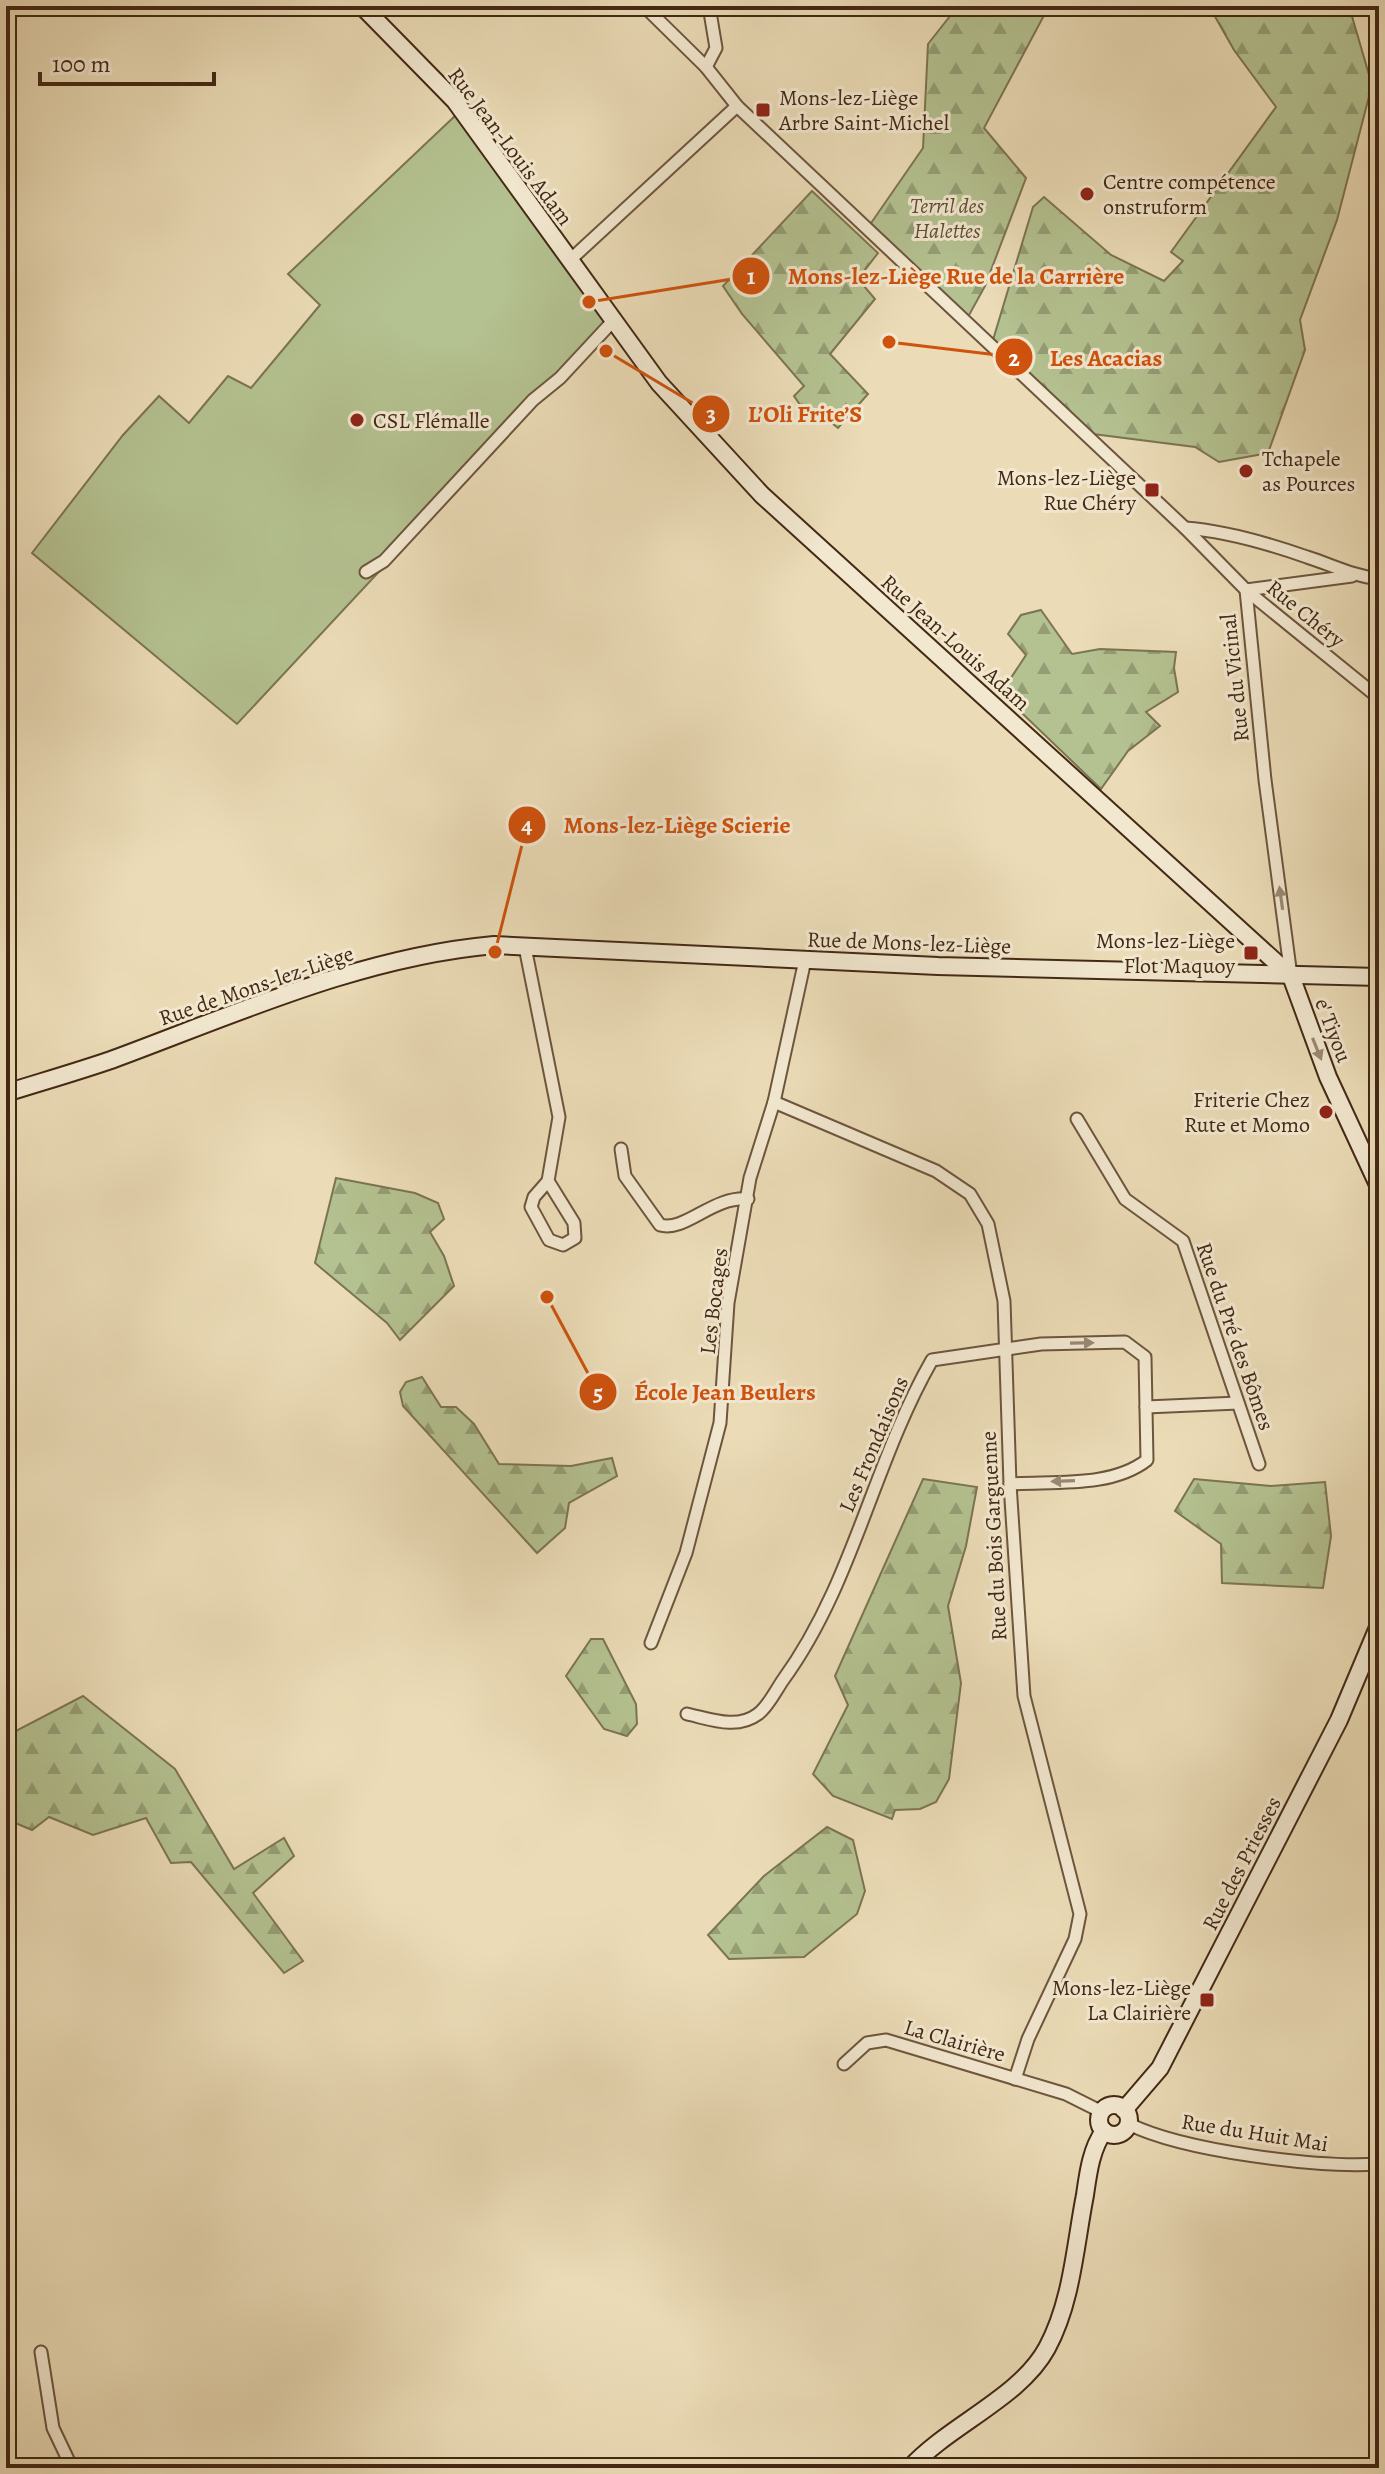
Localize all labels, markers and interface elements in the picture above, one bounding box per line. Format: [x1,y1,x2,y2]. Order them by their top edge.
scale bar [40,36,214,86]
text: 100 m [52,48,111,80]
street label: Rue Jean-Louis Adam [441,61,580,232]
place label: Mons-lez-Liège Arbre Saint-Michel [778,83,949,138]
marker: Mons-lez-Liège Arbre Saint-Michel [754,101,772,119]
place label: Centre compétence onstruform [1103,167,1276,222]
marker: Centre compétence onstruform [1078,185,1096,203]
park label: Terril des Halettes [910,191,984,246]
callout: Mons-lez-Liège Rue de la Carrière [731,252,1140,300]
text: 1 [747,260,756,292]
text: Mons-lez-Liège Rue de la Carrière [788,260,1124,292]
callout: Les Acacias [994,333,1178,381]
text: 2 [1008,342,1020,374]
text: Les Acacias [1050,342,1162,374]
callout: L’Oli Frite’S [691,390,878,438]
text: 3 [706,398,716,430]
text: L’Oli Frite’S [748,398,862,430]
place label: CSL Flémalle [373,406,490,436]
marker: CSL Flémalle [348,411,366,429]
place label: Tchapele as Pources [1262,444,1355,499]
marker: Tchapele as Pources [1237,462,1255,480]
place label: Mons-lez-Liège Rue Chéry [997,463,1136,518]
marker: Mons-lez-Liège Rue Chéry [1143,481,1161,499]
street label: Rue Jean-Louis Adam [874,568,1036,718]
street label: Rue Chéry [1260,573,1351,655]
street label: Rue du Vicinal [1213,612,1257,744]
callout: Mons-lez-Liège Scierie [507,801,806,849]
text: 4 [521,809,533,841]
text: Mons-lez-Liège Scierie [563,809,791,841]
one-way arrow [1274,885,1287,910]
street label: Rue de Mons-lez-Liège [806,924,1012,962]
place label: Mons-lez-Liège Flot Maquoy [1096,926,1235,981]
street label: Rue de Mons-lez-Liège [155,939,358,1033]
marker: Mons-lez-Liège Flot Maquoy [1242,944,1260,962]
street label: e' Tiyou [1307,994,1359,1067]
one-way arrow [1311,1037,1324,1061]
place label: Friterie Chez Rute et Momo [1184,1085,1310,1140]
marker: Friterie Chez Rute et Momo [1317,1103,1335,1121]
street label: Rue du Pré des Bômes [1189,1238,1281,1434]
street label: Les Bocages [693,1246,735,1356]
one-way arrow [1070,1337,1095,1349]
callout: École Jean Beulers [578,1368,832,1416]
street label: Les Frondaisons [832,1372,916,1517]
text: 5 [593,1376,603,1408]
text: École Jean Beulers [634,1376,816,1408]
street label: Rue du Bois Garguenne [974,1430,1014,1642]
one-way arrow [1050,1474,1075,1487]
street label: Rue des Priesses [1195,1791,1289,1936]
place label: Mons-lez-Liège La Clairière [1052,1973,1191,2028]
marker: Mons-lez-Liège La Clairière [1198,1991,1216,2009]
street label: La Clairière [901,2012,1009,2070]
street label: Rue du Huit Mai [1179,2107,1330,2159]

